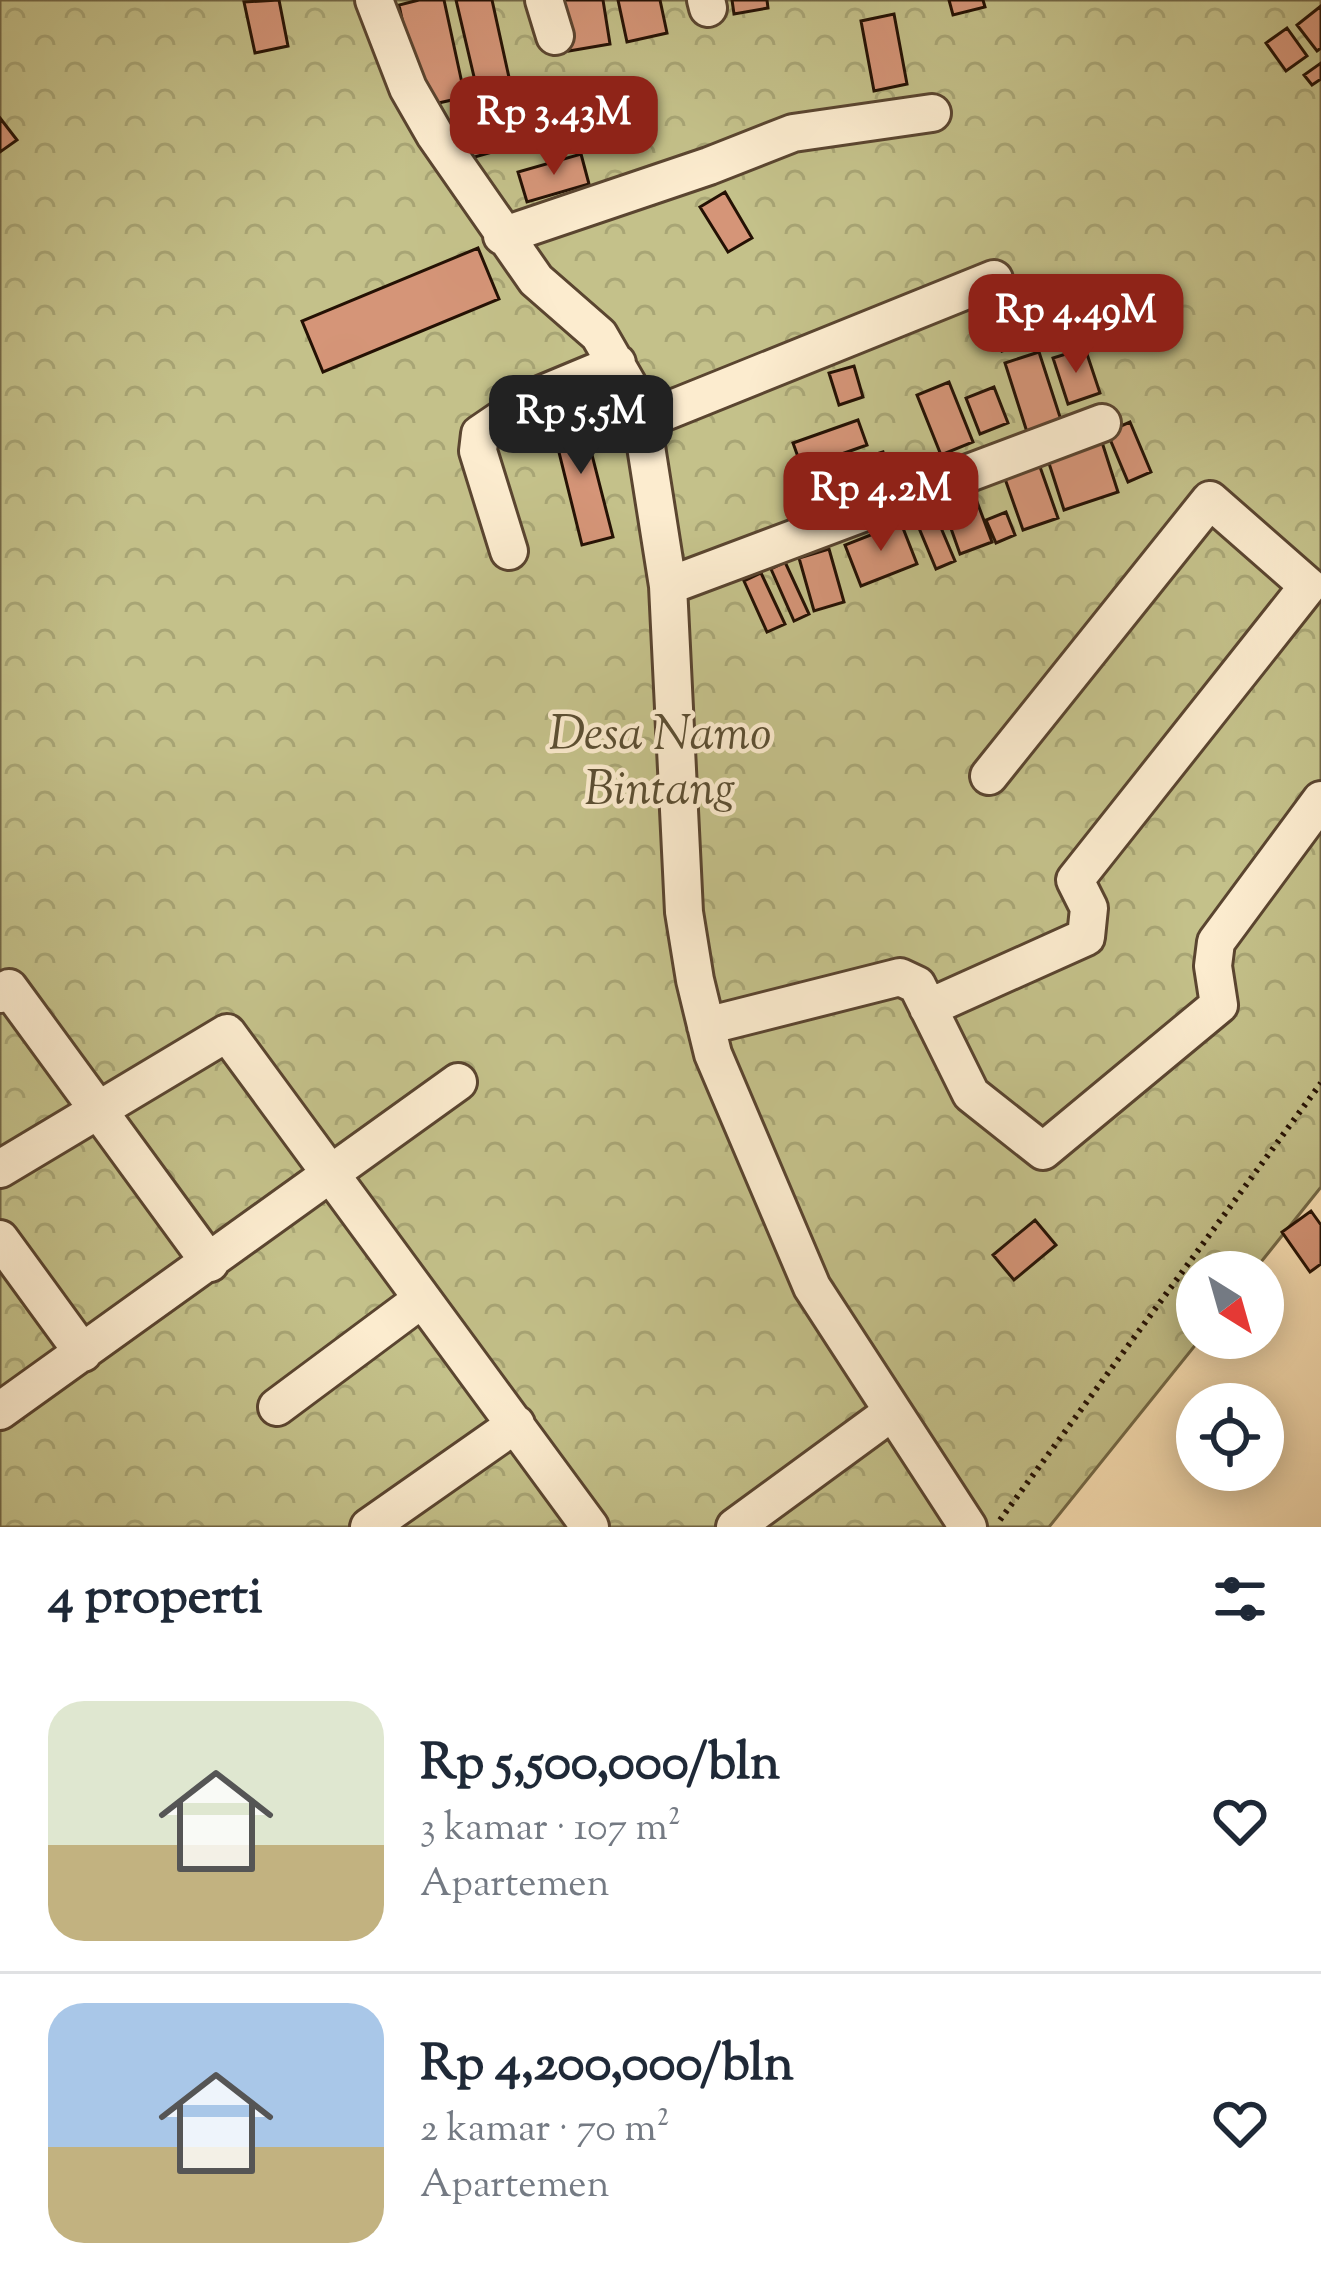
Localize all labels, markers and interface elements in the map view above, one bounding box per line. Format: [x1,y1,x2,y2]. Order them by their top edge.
pin: Rp 3.43M [430,76,678,178]
text: Rp 3.43M [477,87,631,143]
pin: Rp 4.49M [952,274,1200,376]
text: Rp 4.49M [995,285,1157,341]
pin: Rp 5.5M [470,375,692,477]
text: Rp 5.5M [516,386,646,442]
pin: Rp 4.2M [770,452,992,554]
text: Rp 4.2M [810,463,952,519]
park label: Desa Namo Bintang [549,702,771,826]
north arrow [1176,1251,1284,1359]
map controls [1176,1251,1284,1491]
button: locate [1176,1383,1284,1491]
text: 4 properti [48,1563,263,1636]
icon: filters [1207,1566,1273,1632]
text: Rp 5,500,000/bln [420,1729,780,1802]
icon: home [144,1749,288,1893]
icon: heart [1207,1788,1273,1854]
text: 3 kamar · 107 m² [420,1802,681,1858]
text: Apartemen [420,1858,610,1914]
text: Rp 4,200,000/bln [420,2030,794,2103]
icon: home [144,2051,288,2195]
icon: heart [1207,2090,1273,2156]
text: 2 kamar · 70 m² [420,2103,670,2159]
text: Apartemen [420,2159,610,2215]

